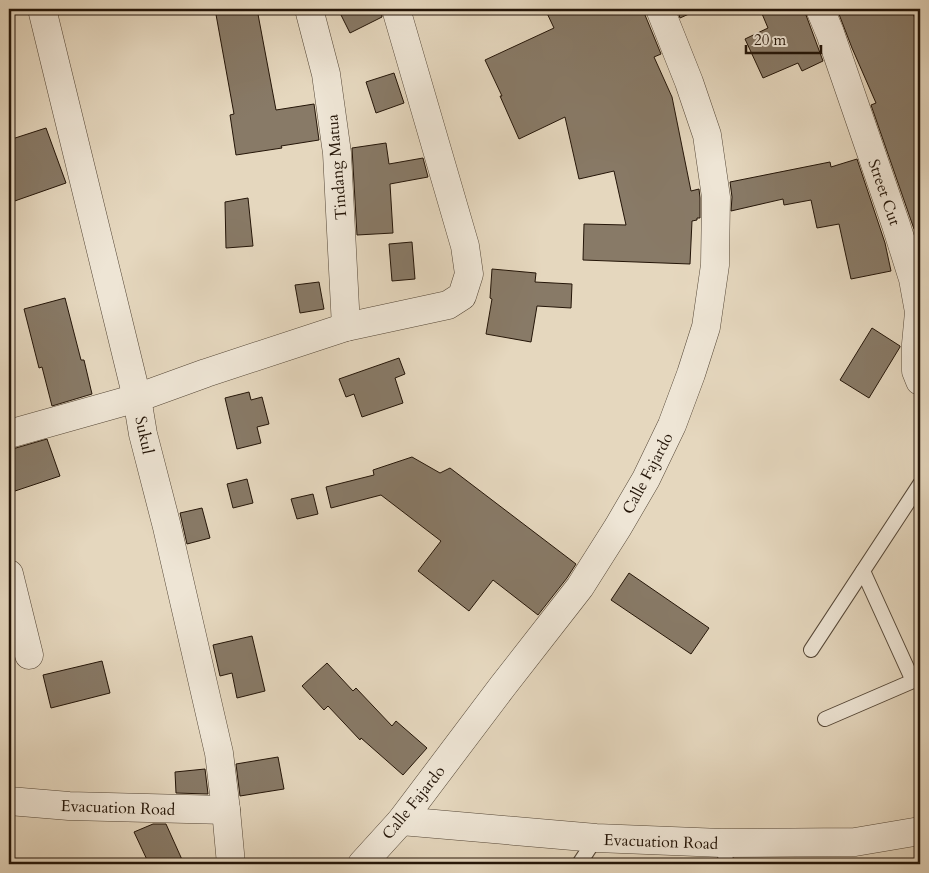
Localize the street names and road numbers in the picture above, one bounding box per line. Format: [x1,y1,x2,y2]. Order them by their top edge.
street label: Tindang Matua [321,113,353,221]
street label: Street Cut [862,156,906,228]
street label: Sukul [129,414,159,456]
street label: Calle Fajardo [617,429,679,518]
street label: Calle Fajardo [377,761,451,844]
street label: Evacuation Road [60,795,176,821]
street label: Evacuation Road [603,829,719,855]

